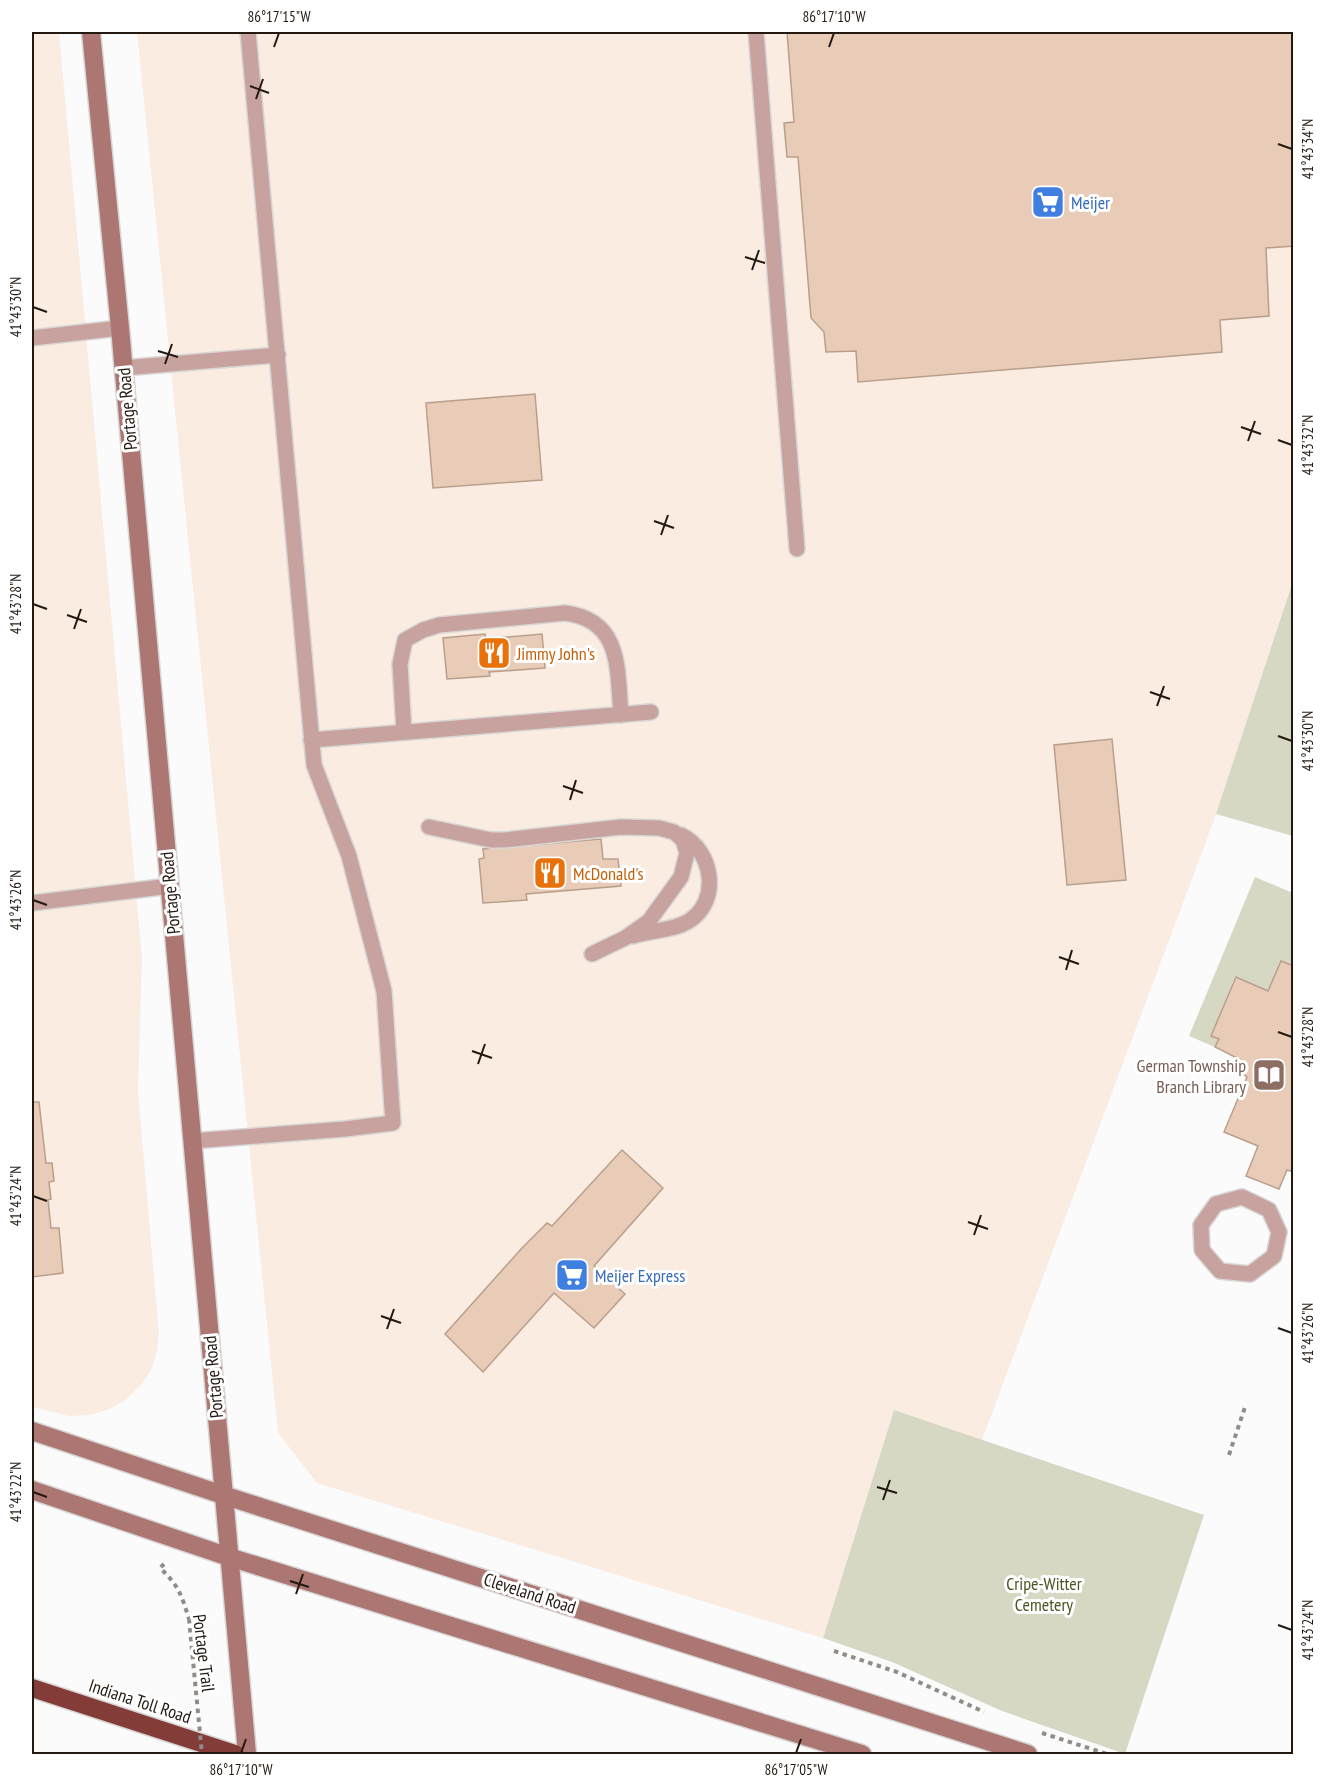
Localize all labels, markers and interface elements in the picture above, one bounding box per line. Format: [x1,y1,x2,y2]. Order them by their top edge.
text: 86°17'15"W [247,7,311,26]
text: 86°17'10"W [802,7,866,26]
text: 41°43'34"N [1298,119,1317,179]
supermarket icon: Meijer [1030,184,1066,220]
place label: Meijer [1071,191,1110,214]
text: 41°43'30"N [6,277,25,337]
street label: Portage Road [112,367,142,451]
text: 41°43'32"N [1298,415,1317,475]
text: 41°43'28"N [6,574,25,634]
restaurant icon: Jimmy John's [476,635,512,671]
place label: Jimmy John's [516,642,595,665]
text: 41°43'30"N [1298,711,1317,771]
street label: Portage Road [155,851,185,935]
restaurant icon: McDonald's [532,855,568,891]
place label: McDonald's [573,862,644,885]
text: 41°43'26"N [6,870,25,930]
text: 41°43'28"N [1298,1007,1317,1067]
place label: German Township Branch Library [1137,1054,1246,1098]
library icon: German Township Branch Library [1251,1057,1287,1093]
text: 41°43'24"N [6,1166,25,1226]
supermarket icon: Meijer Express [554,1257,590,1293]
place label: Meijer Express [595,1264,685,1287]
text: 41°43'26"N [1298,1303,1317,1363]
street label: Portage Road [198,1335,228,1419]
text: 41°43'22"N [6,1462,25,1522]
street label: Cleveland Road [481,1567,579,1619]
park label: Cripe-Witter Cemetery [1006,1572,1082,1616]
text: 41°43'24"N [1298,1600,1317,1660]
street label: Portage Trail [188,1613,220,1694]
street label: Indiana Toll Road [86,1674,194,1728]
text: 86°17'10"W [209,1760,273,1779]
text: 86°17'05"W [764,1760,828,1779]

